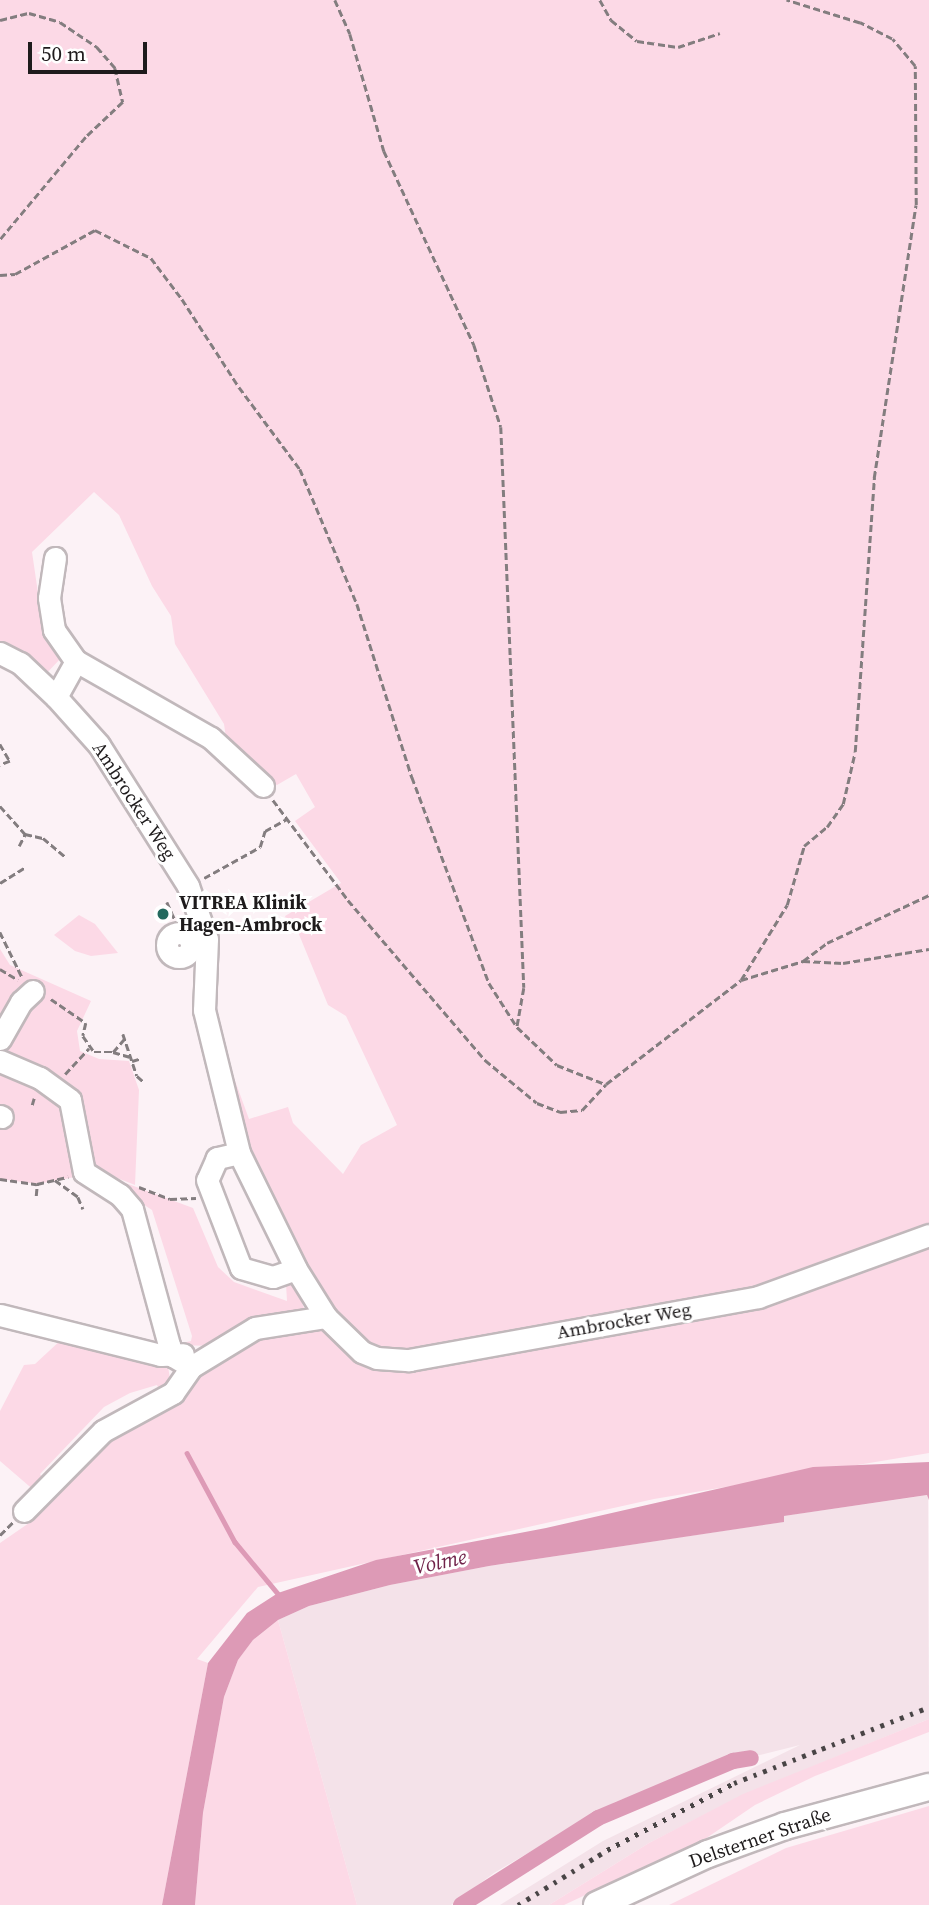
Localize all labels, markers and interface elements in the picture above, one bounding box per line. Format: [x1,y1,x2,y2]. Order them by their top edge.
scale bar [32,28,150,72]
text: 50 m [41,39,86,68]
street label: Ambrocker Weg [87,737,181,865]
place label: VITREA Klinik Hagen-Ambrock [179,892,322,936]
marker: VITREA Klinik Hagen-Ambrock [153,904,173,924]
street label: Ambrocker Weg [555,1298,693,1344]
water label: Volme [411,1544,469,1580]
street label: Delsterner Straße [686,1803,834,1873]

